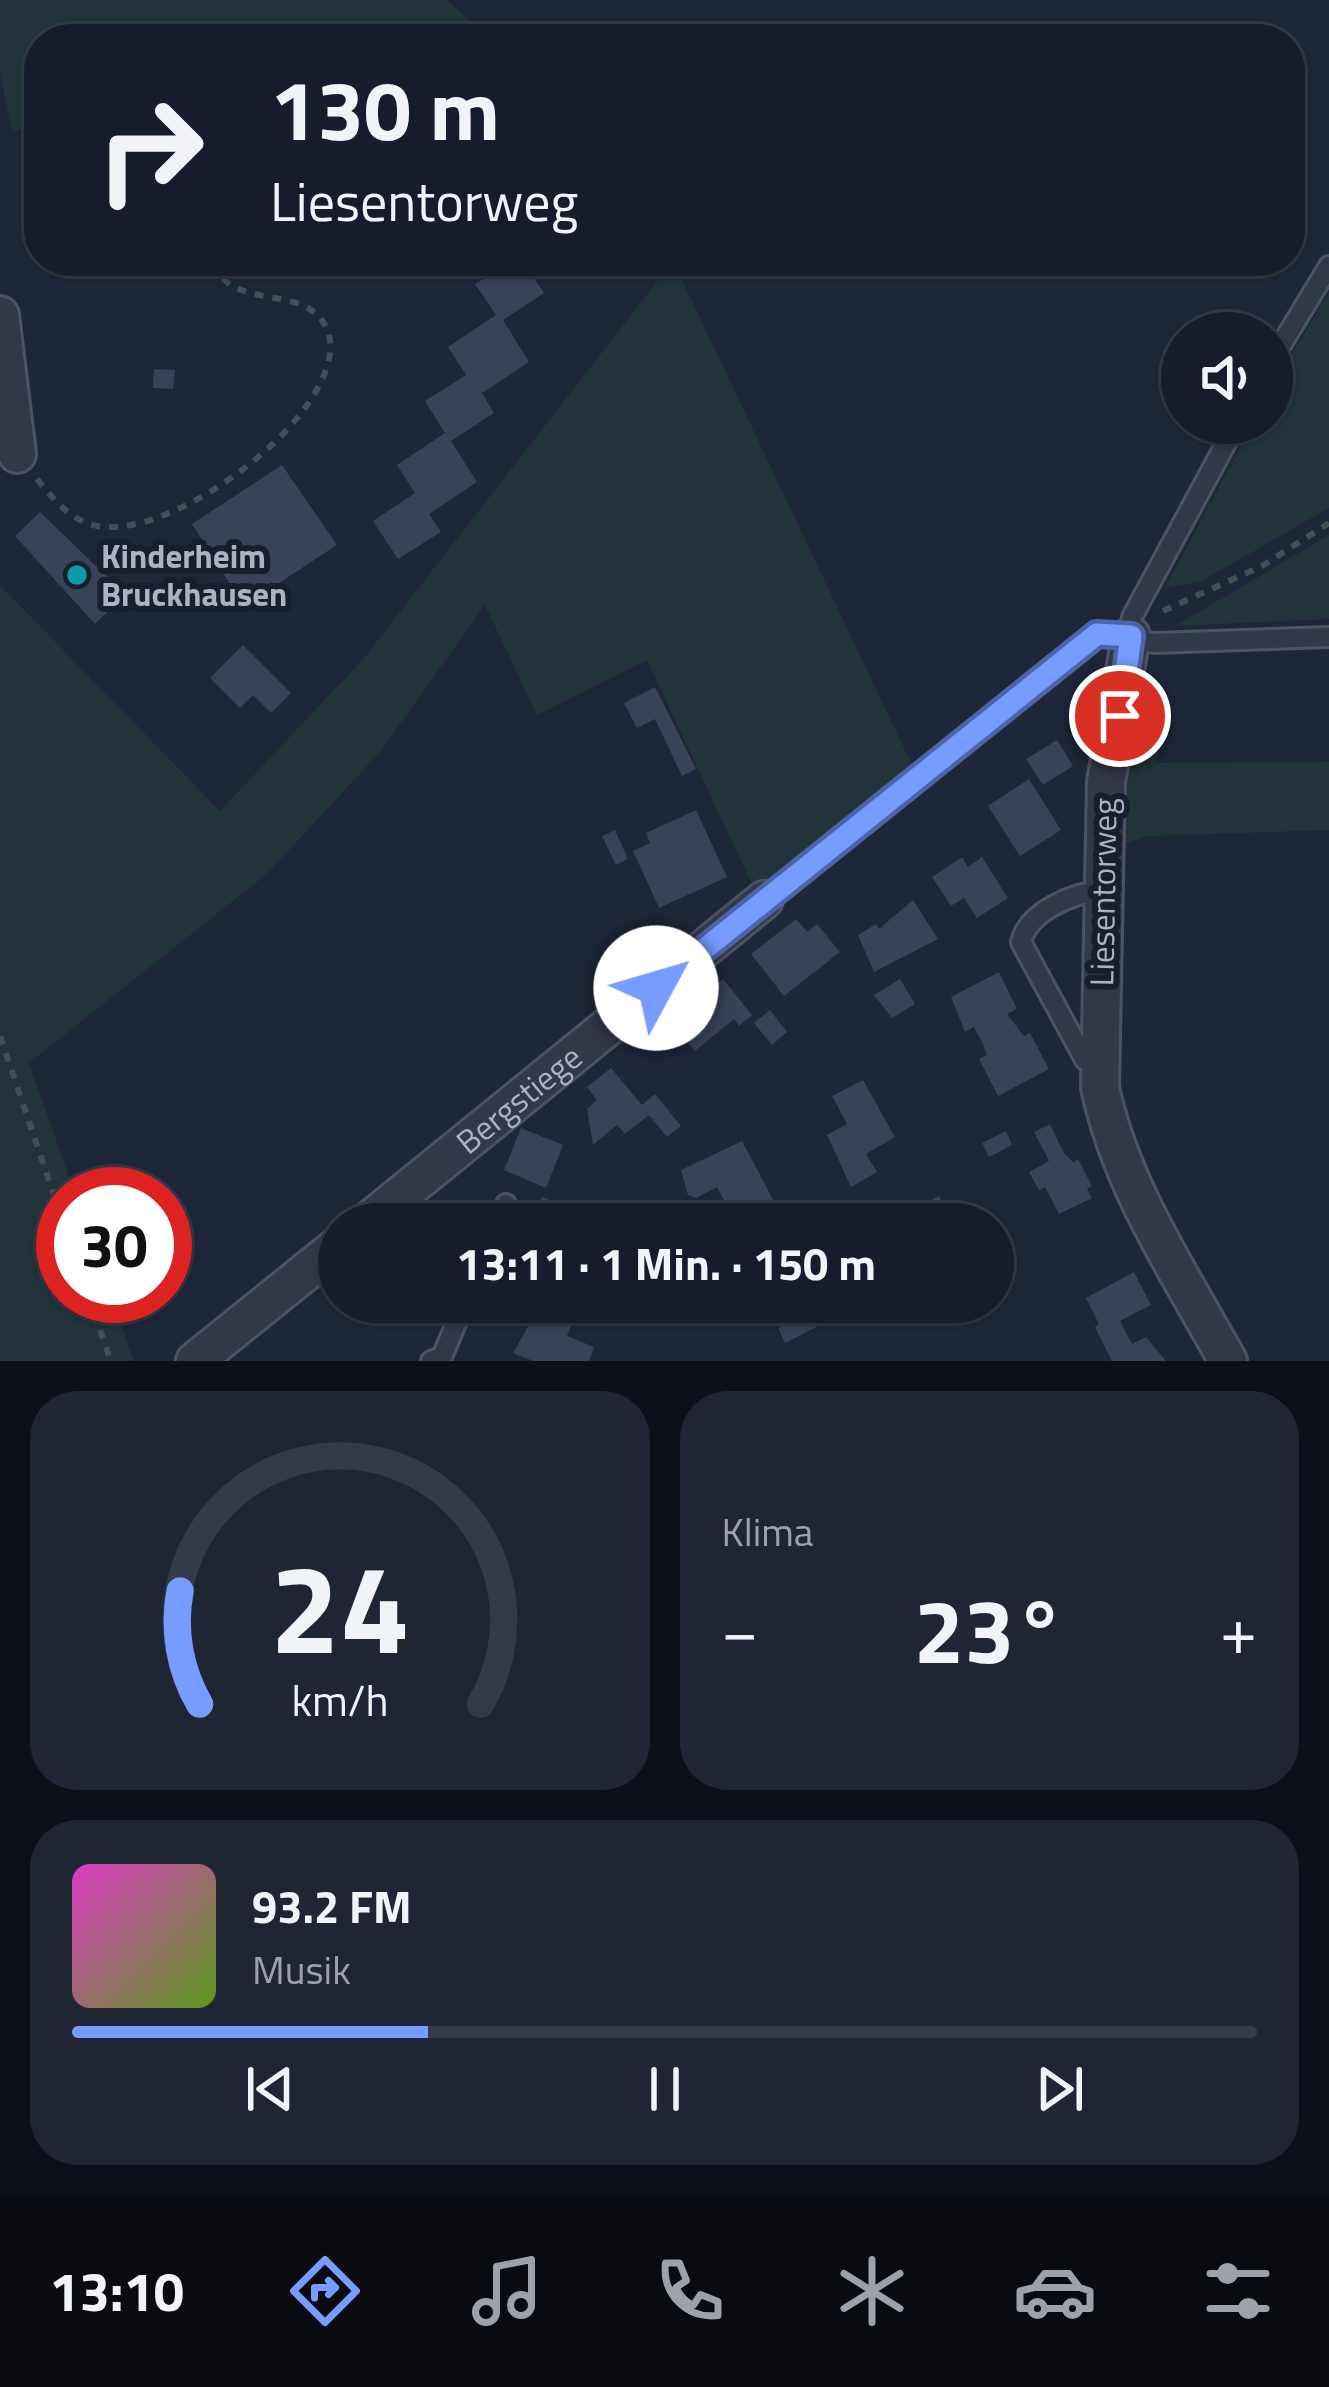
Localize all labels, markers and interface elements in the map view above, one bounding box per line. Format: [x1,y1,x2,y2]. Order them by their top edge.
text: 130 m [270,45,500,173]
icon: right [72,72,228,228]
text: Liesentorweg [270,160,578,242]
map controls [1161,312,1293,444]
button: sound [1161,312,1293,444]
place label: Kinderheim Bruckhausen [101,531,287,619]
marker: Kinderheim Bruckhausen [64,562,90,588]
pin [1069,665,1171,767]
icon: arrive [1087,683,1153,749]
street label: Liesentorweg [1076,797,1130,987]
position arrow [593,925,719,1051]
street label: Bergstiege [445,1033,593,1166]
speed limit sign: 30 [36,1167,192,1323]
text: 13:11 · 1 Min. · 150 m [456,1229,876,1297]
text: Klima [722,1502,813,1561]
text: 24 [270,1512,410,1701]
text: 23° [914,1561,1065,1698]
text: − [722,1579,758,1680]
text: + [1220,1579,1257,1680]
text: km/h [291,1666,388,1732]
text: 93.2 FM [252,1872,412,1940]
text: Musik [252,1940,351,1999]
icon: previous [237,2056,303,2122]
icon: pause [632,2056,698,2122]
icon: next [1027,2056,1093,2122]
icon: directions [283,2249,367,2333]
icon: music [465,2249,549,2333]
icon: phone [648,2249,732,2333]
icon: climate [830,2249,914,2333]
icon: car [1013,2249,1097,2333]
icon: filters [1196,2249,1280,2333]
text: 13:10 [49,2250,184,2332]

